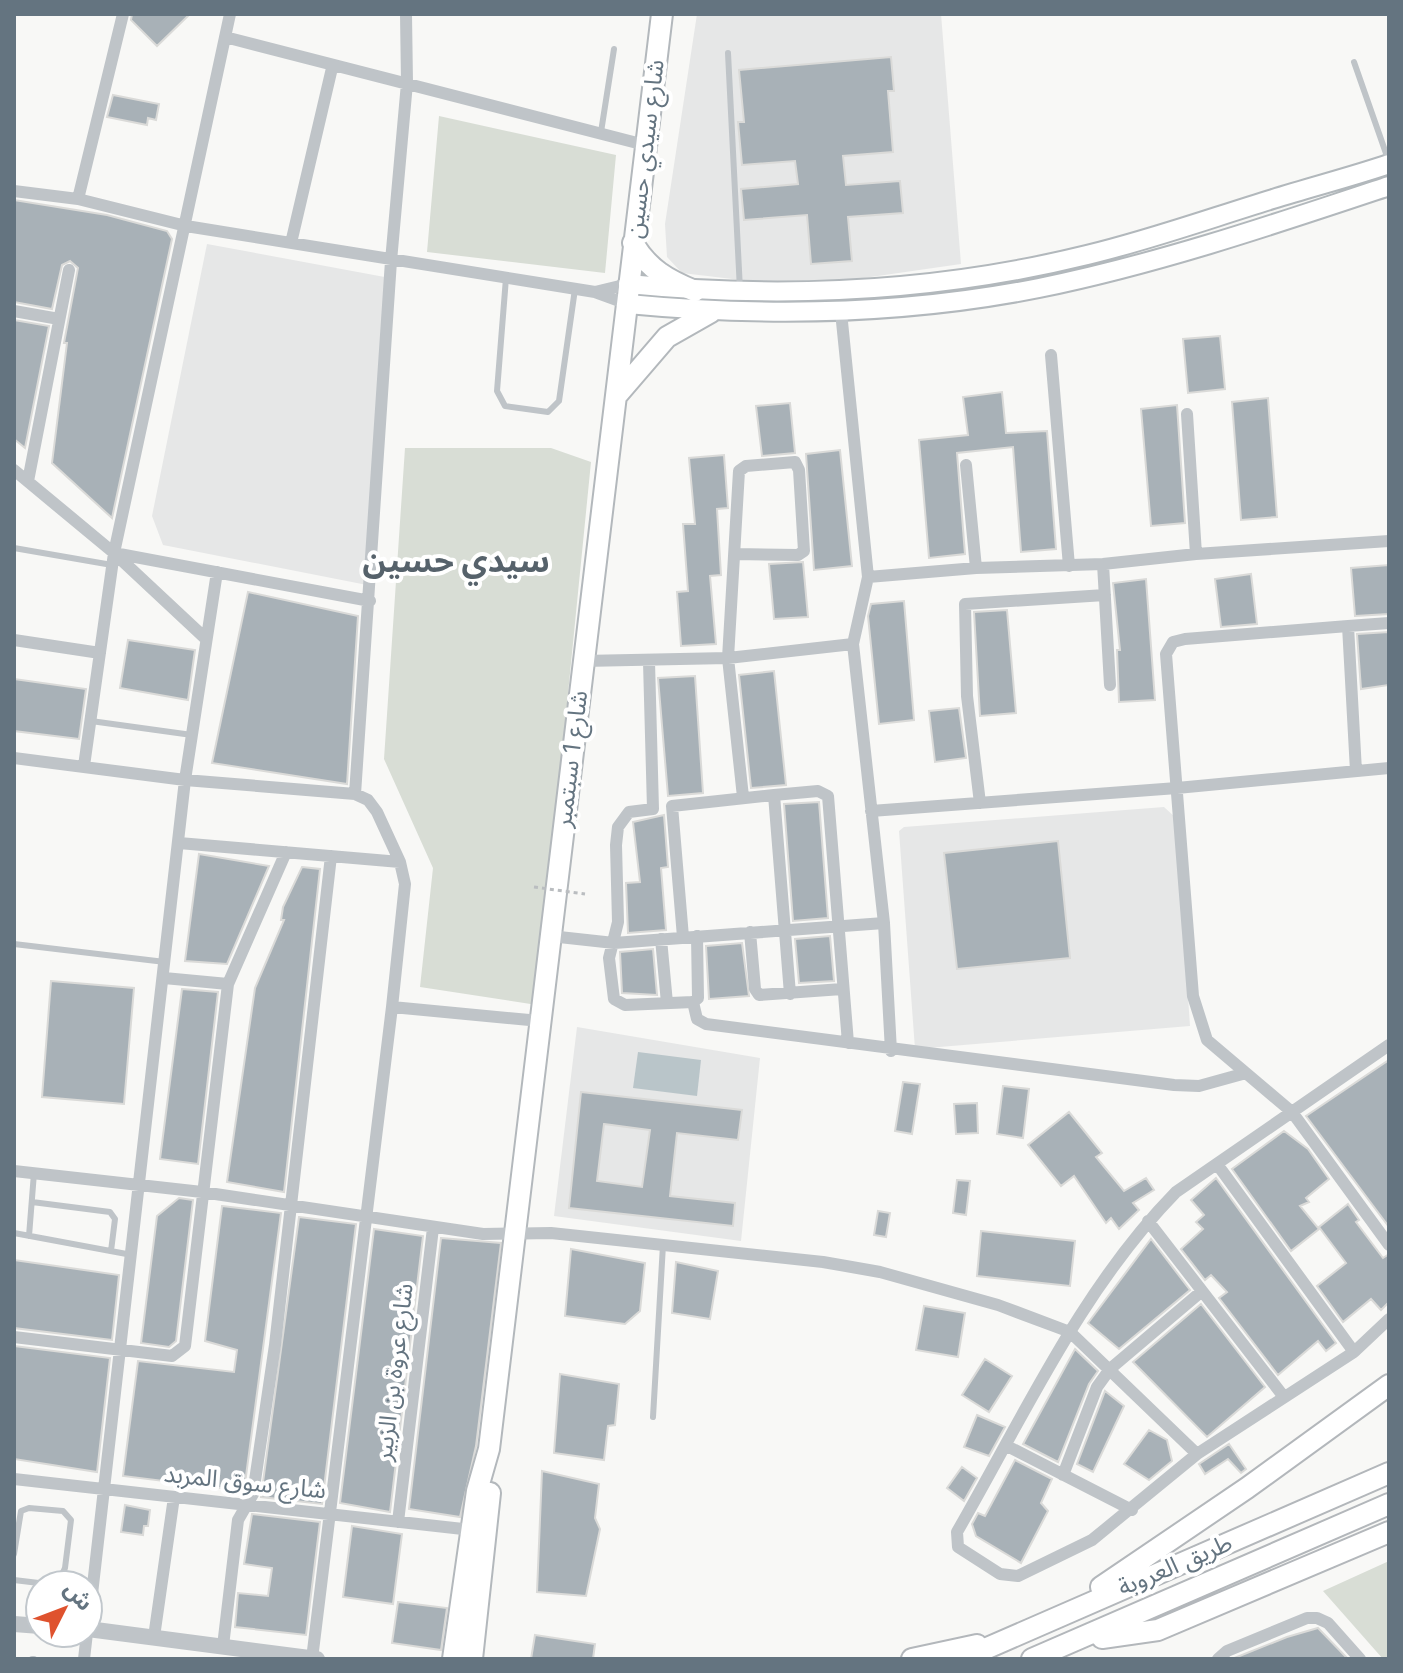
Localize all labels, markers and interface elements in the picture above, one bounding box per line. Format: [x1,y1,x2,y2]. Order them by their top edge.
street label: شارع سيدي حسين [619,58,674,241]
district label: سيدي حسين [362,541,550,586]
street label: شارع 1 سبتمبر [548,689,596,830]
street label: شارع عروة بن الزبير [368,1281,422,1464]
street label: شارع سوق المربد [162,1459,328,1507]
street label: طريق العروبة [1113,1528,1237,1602]
north arrow [24,1569,104,1649]
text: ش [59,1576,99,1616]

